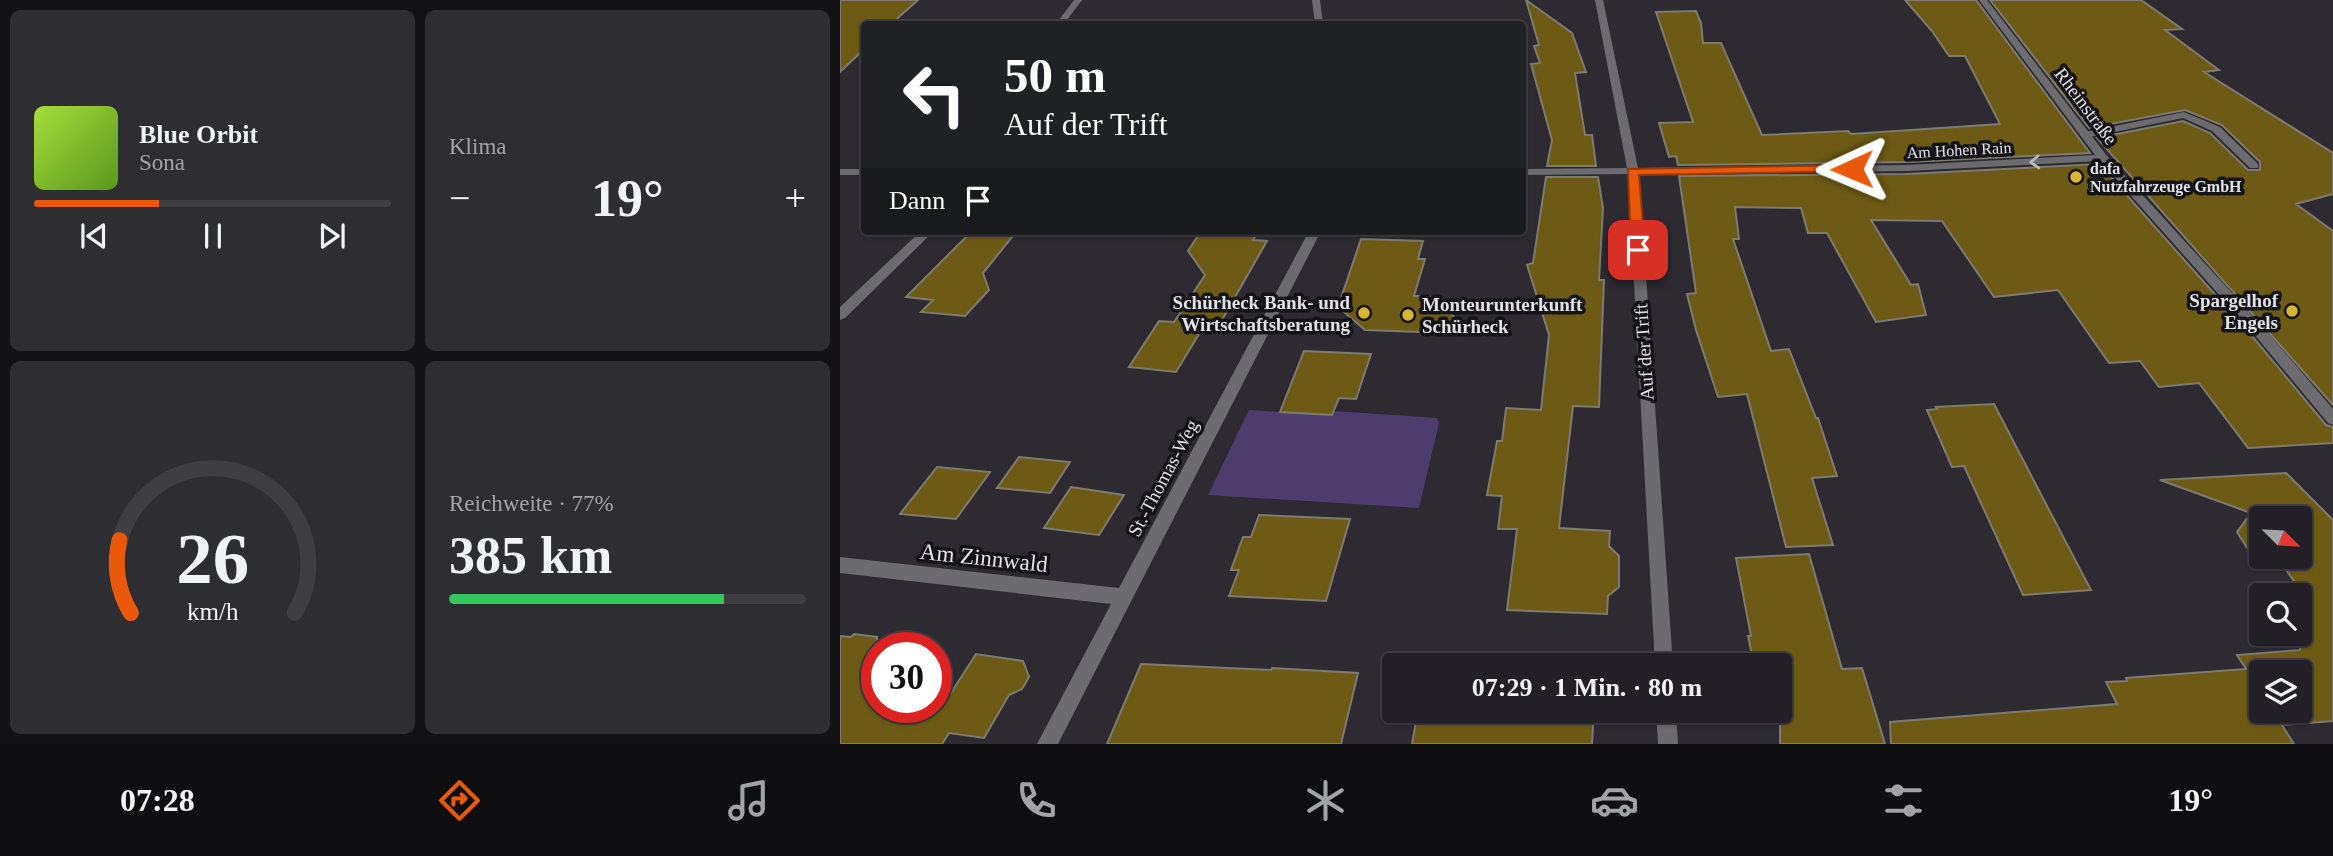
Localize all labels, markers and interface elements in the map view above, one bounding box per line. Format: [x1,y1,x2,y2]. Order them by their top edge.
text: 50 m [1004,48,1106,103]
icon: left [889,49,980,140]
street label: Rheinstraße [2050,63,2122,149]
text: Auf der Trift [1004,106,1168,142]
text: Blue Orbit [139,120,258,149]
position arrow [1815,132,1889,206]
text: Klima [449,134,507,159]
street label: Am Hohen Rain [1906,139,2012,161]
text: Sona [139,150,185,175]
one-way arrow [2029,154,2040,169]
place label: dafa Nutzfahrzeuge GmbH [2090,160,2242,196]
marker: dafa Nutzfahrzeuge GmbH [2068,169,2084,185]
text: 19° [591,170,664,227]
text: − [449,177,470,219]
text: + [785,177,806,219]
icon: arrive [959,182,997,220]
text: Dann [889,186,945,215]
icon: previous [75,217,113,255]
icon: pause [194,217,232,255]
icon: next [313,217,351,255]
pin [1608,220,1668,280]
icon: arrive [1619,231,1657,269]
place label: Spargelhof Engels [2189,290,2279,333]
place label: Schürheck Bank- und Wirtschaftsberatung [1173,292,1350,335]
place label: Monteurunterkunft Schürheck [1422,294,1583,337]
street label: Auf der Trift [1630,302,1658,401]
marker: Spargelhof Engels [2284,303,2300,319]
marker: Schürheck Bank- und Wirtschaftsberatung [1356,305,1372,321]
marker: Monteurunterkunft Schürheck [1400,307,1416,323]
street label: St.-Thomas-Weg [1123,416,1203,540]
text: Reichweite · 77% [449,491,614,516]
north arrow [2249,506,2312,569]
map controls [2249,506,2312,723]
text: 26 [176,519,249,600]
text: 385 km [449,527,612,584]
street label: Am Zinnwald [919,539,1050,577]
button: search [2249,583,2312,646]
text: km/h [187,598,239,625]
speed limit sign: 30 [861,632,952,723]
button: layers [2249,660,2312,723]
text: 07:29 · 1 Min. · 80 m [1472,673,1702,702]
icon: directions [435,776,484,825]
icon: music [724,776,773,825]
icon: phone [1012,776,1061,825]
icon: climate [1301,776,1350,825]
icon: car [1590,776,1639,825]
icon: filters [1879,776,1928,825]
text: 07:28 [120,782,195,818]
text: 19° [2168,782,2213,818]

